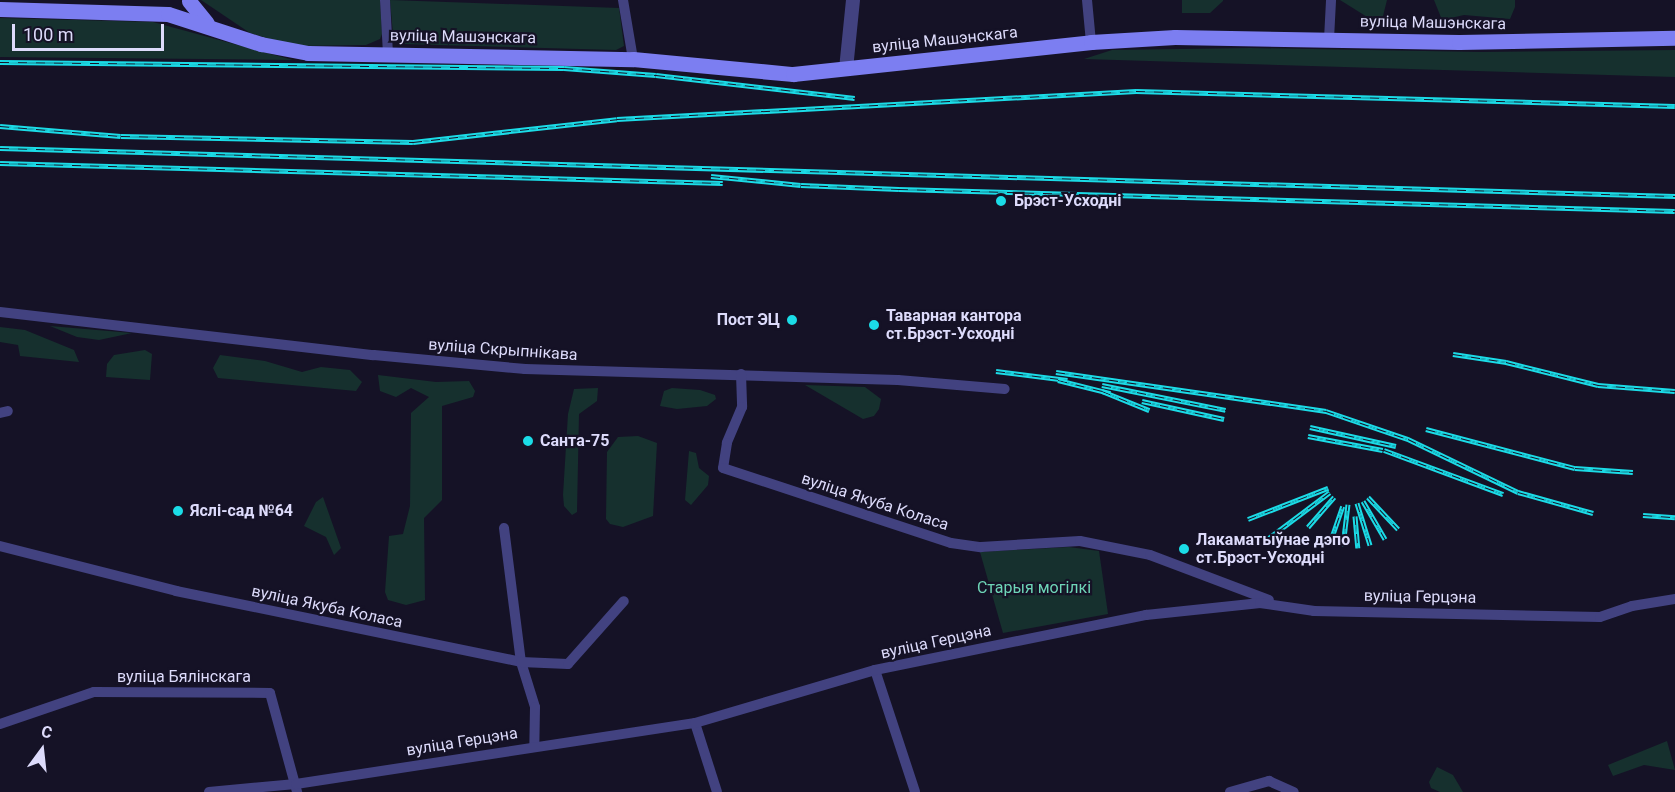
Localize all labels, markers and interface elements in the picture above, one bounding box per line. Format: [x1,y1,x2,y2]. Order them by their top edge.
scale bar [15,12,166,50]
street label: вуліца Машэнскага [1360,12,1506,34]
street label: вуліца Машэнскага [871,23,1019,57]
text: 100 m [23,24,74,45]
street label: вуліца Машэнскага [390,26,536,48]
place label: Брэст-Усходні [1014,191,1121,211]
marker: Брэст-Усходні [992,192,1010,210]
place label: Таварная кантора ст.Брэст-Усходні [886,306,1022,344]
place label: Пост ЭЦ [717,310,780,330]
marker: Пост ЭЦ [785,313,799,327]
marker: Таварная кантора ст.Брэст-Усходні [867,318,881,332]
street label: вуліца Скрыпнікава [428,335,578,365]
place label: Санта-75 [540,431,609,451]
marker: Санта-75 [521,434,535,448]
street label: вуліца Якуба Коласа [799,469,951,535]
place label: Яслі-сад №64 [190,501,293,521]
marker: Яслі-сад №64 [171,504,185,518]
place label: Лакаматыўнае дэпо ст.Брэст-Усходні [1196,530,1350,568]
marker: Лакаматыўнае дэпо ст.Брэст-Усходні [1177,542,1191,556]
park label: Старыя могілкі [977,578,1091,598]
street label: вуліца Якуба Коласа [250,582,404,632]
street label: вуліца Герцэна [1364,586,1476,608]
street label: вуліца Герцэна [879,621,993,663]
street label: вуліца Бялінскага [117,667,251,687]
north arrow [12,720,72,780]
text: С [39,722,54,743]
street label: вуліца Герцэна [405,724,519,760]

